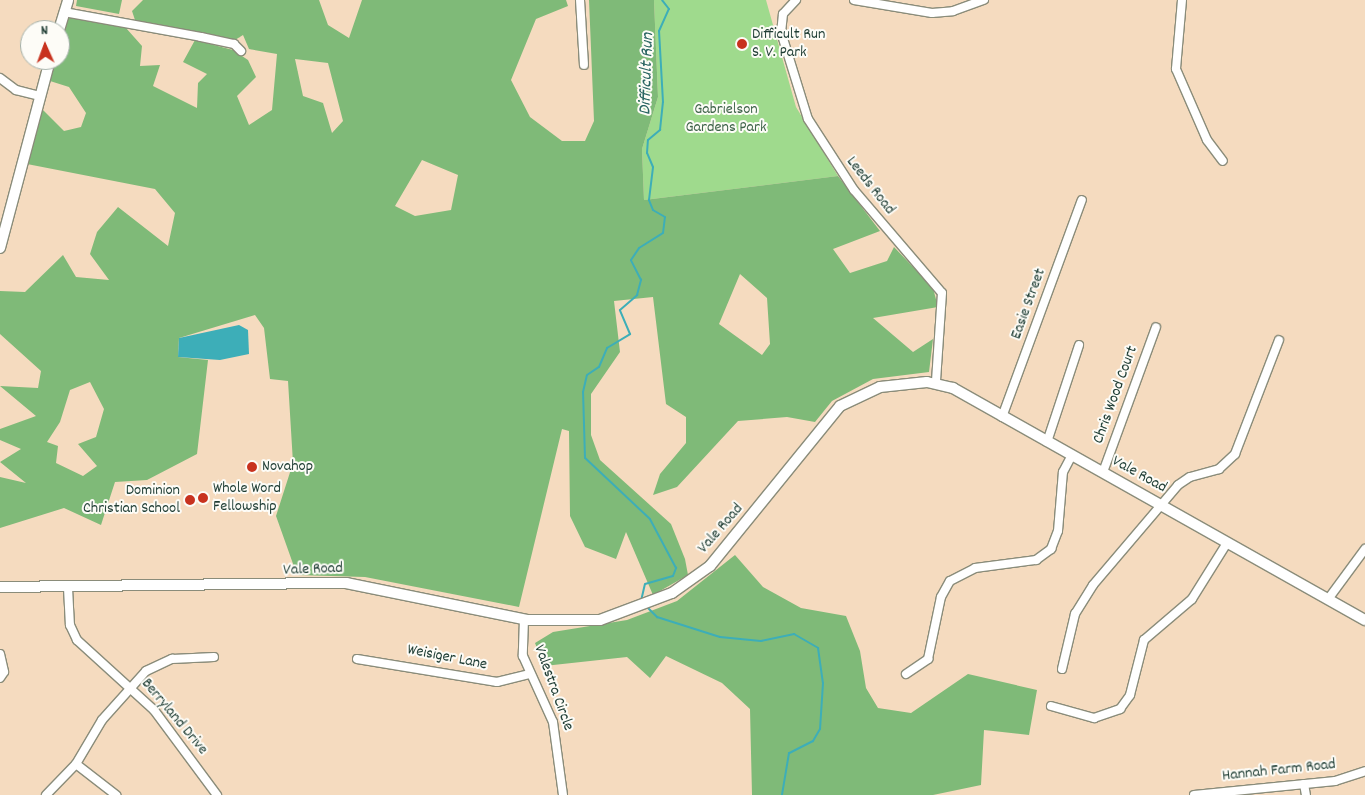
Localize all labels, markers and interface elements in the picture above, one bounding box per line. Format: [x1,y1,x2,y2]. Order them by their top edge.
north arrow [20,20,70,70]
text: N [41,21,48,41]
place label: Difficult Run S. V. Park [752,25,825,63]
water label: Difficult Run [636,32,660,116]
marker: Difficult Run S. V. Park [736,38,748,50]
park label: Gabrielson Gardens Park [685,100,767,138]
street label: Leeds Road [841,153,899,219]
street label: Easie Street [1007,266,1051,342]
street label: Chris Wood Court [1089,343,1143,447]
street label: Vale Road [1108,452,1170,498]
place label: Novahop [262,457,313,477]
marker: Novahop [246,461,258,473]
place label: Whole Word Fellowship [213,479,281,517]
place label: Dominion Christian School [83,481,180,519]
marker: Whole Word Fellowship [197,492,209,504]
marker: Dominion Christian School [184,494,196,506]
street label: Vale Road [694,500,748,558]
street label: Vale Road [283,559,343,581]
street label: Weisiger Lane [405,641,489,675]
street label: Valestra Circle [529,643,577,733]
street label: Berryland Drive [137,675,211,759]
street label: Hannah Farm Road [1221,755,1337,787]

